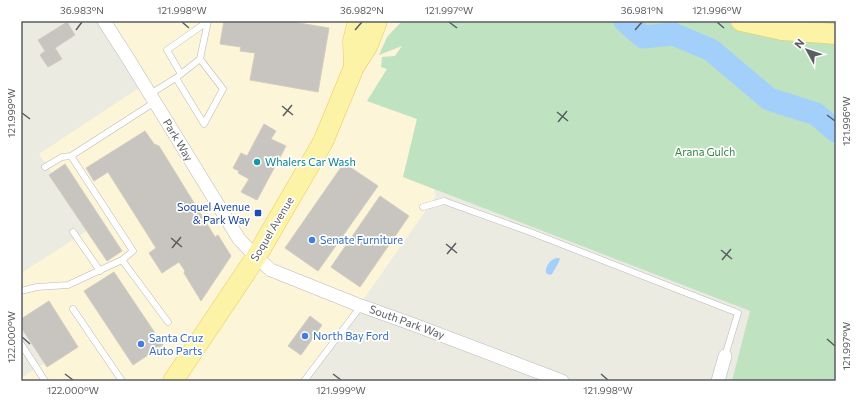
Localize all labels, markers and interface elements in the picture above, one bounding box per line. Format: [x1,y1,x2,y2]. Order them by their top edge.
text: 36.983°N [60,4,104,16]
text: 121.998°W [157,4,207,16]
text: 36.982°N [340,4,384,16]
text: 121.997°W [425,4,473,16]
text: 36.981°N [621,4,663,16]
text: 121.996°W [692,4,742,16]
north arrow [787,30,827,70]
text: N [791,36,807,51]
text: 121.999°W [5,88,17,138]
text: 121.996°W [840,96,852,146]
street label: Park Way [161,116,196,164]
park label: Arana Gulch [675,145,735,158]
place label: Whalers Car Wash [265,155,356,168]
marker: Whalers Car Wash [252,157,262,167]
street label: Soquel Avenue [247,194,296,263]
place label: Soquel Avenue & Park Way [177,200,250,226]
marker: Soquel Avenue & Park Way [253,208,263,218]
place label: Senate Furniture [320,233,403,246]
marker: Senate Furniture [307,235,317,245]
street label: South Park Way [368,302,447,341]
text: 122.000°W [5,311,17,363]
text: 121.997°W [840,322,852,370]
place label: North Bay Ford [313,329,389,342]
place label: Santa Cruz Auto Parts [149,331,204,357]
marker: North Bay Ford [300,331,310,341]
marker: Santa Cruz Auto Parts [136,339,146,349]
text: 122.000°W [47,384,99,396]
text: 121.999°W [316,384,366,396]
text: 121.998°W [583,384,633,396]

